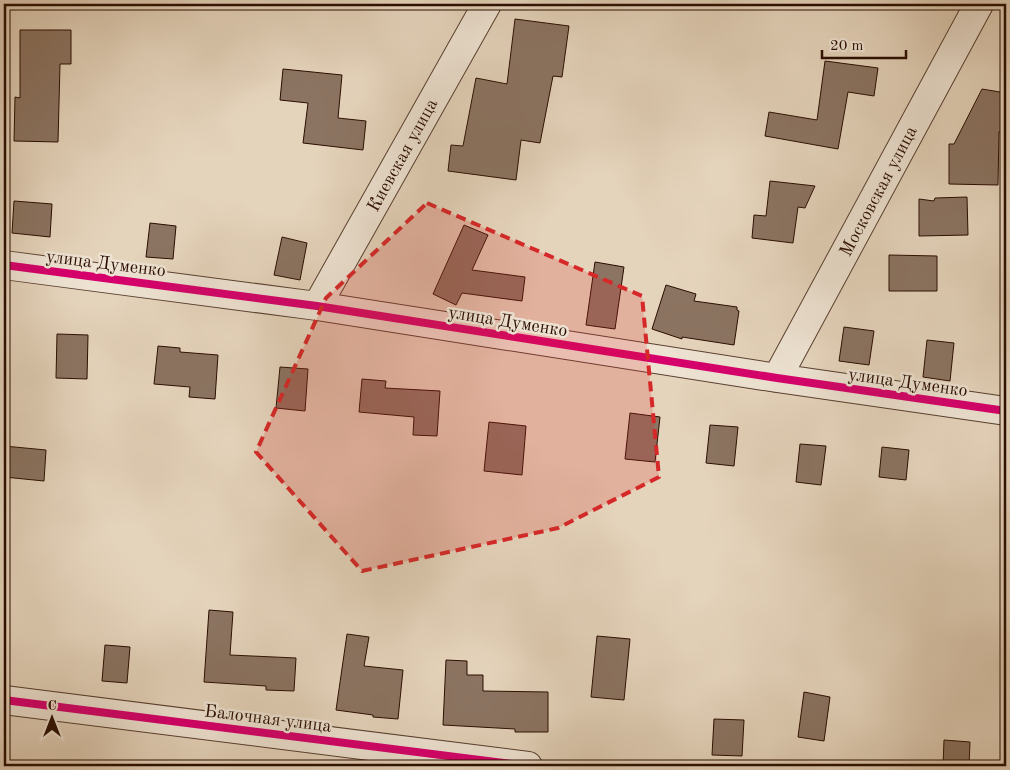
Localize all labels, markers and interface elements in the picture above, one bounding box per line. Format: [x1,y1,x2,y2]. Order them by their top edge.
scale bar [822,28,906,60]
text: 20 m [830,39,864,54]
street label: Киевская улица [364,96,441,215]
street label: Московская улица [837,123,921,260]
street label: улица Думенко [45,248,167,280]
street label: улица Думенко [447,304,569,340]
street label: улица Думенко [847,366,969,400]
north arrow [28,692,78,742]
text: С [47,699,57,713]
street label: Балочная улица [203,702,333,736]

